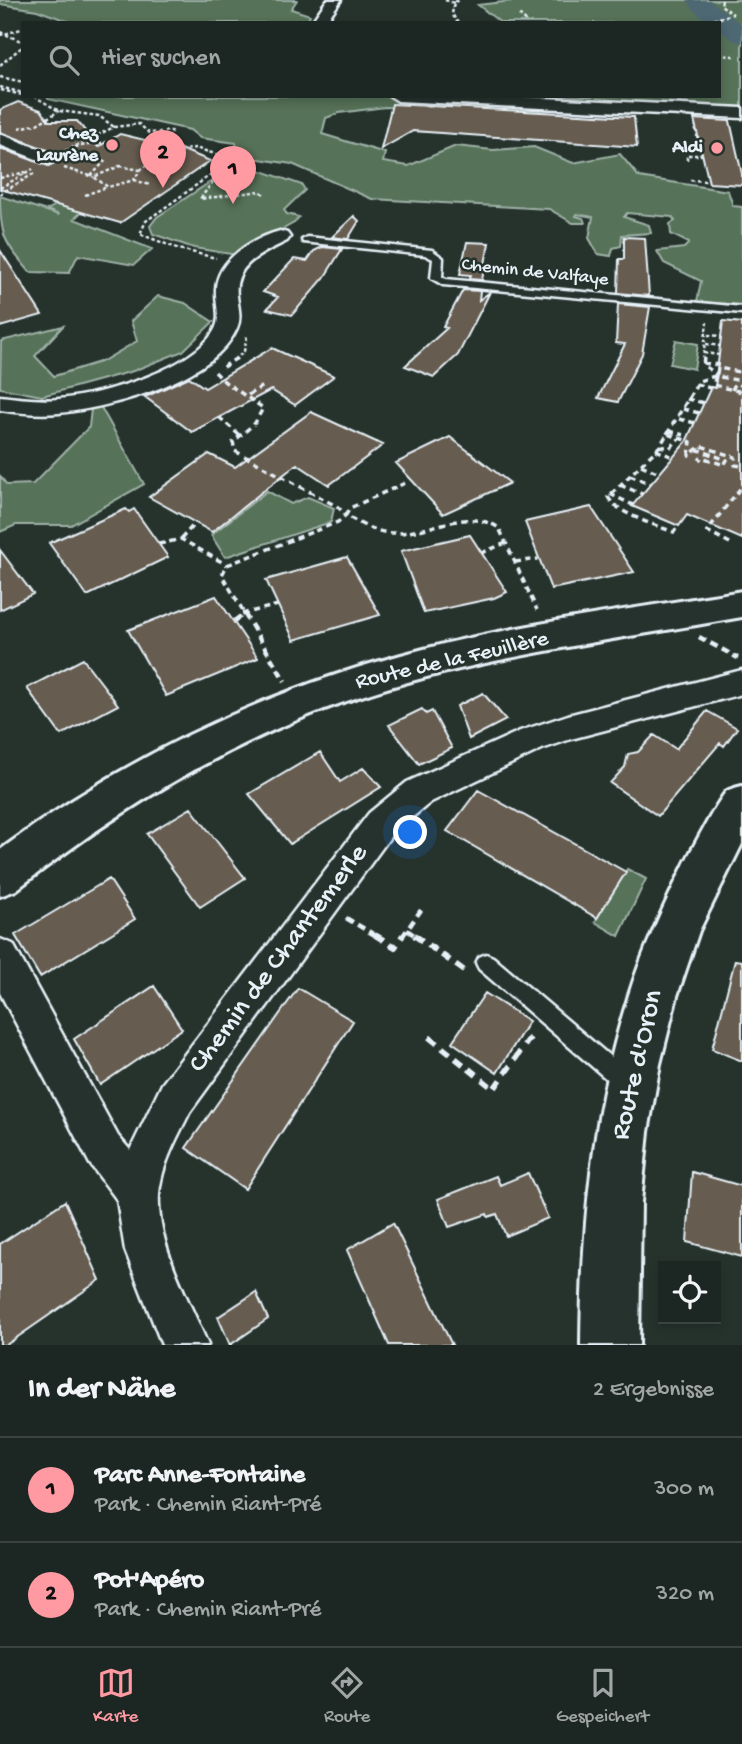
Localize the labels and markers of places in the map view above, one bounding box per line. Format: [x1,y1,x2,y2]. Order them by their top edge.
place label: Chez Laurène [36,123,100,168]
pin: 2 [140,130,186,188]
marker: Chez Laurène [104,137,120,153]
place label: Aldi [671,137,703,160]
marker: Aldi [709,140,725,156]
pin: 1 [210,146,256,204]

